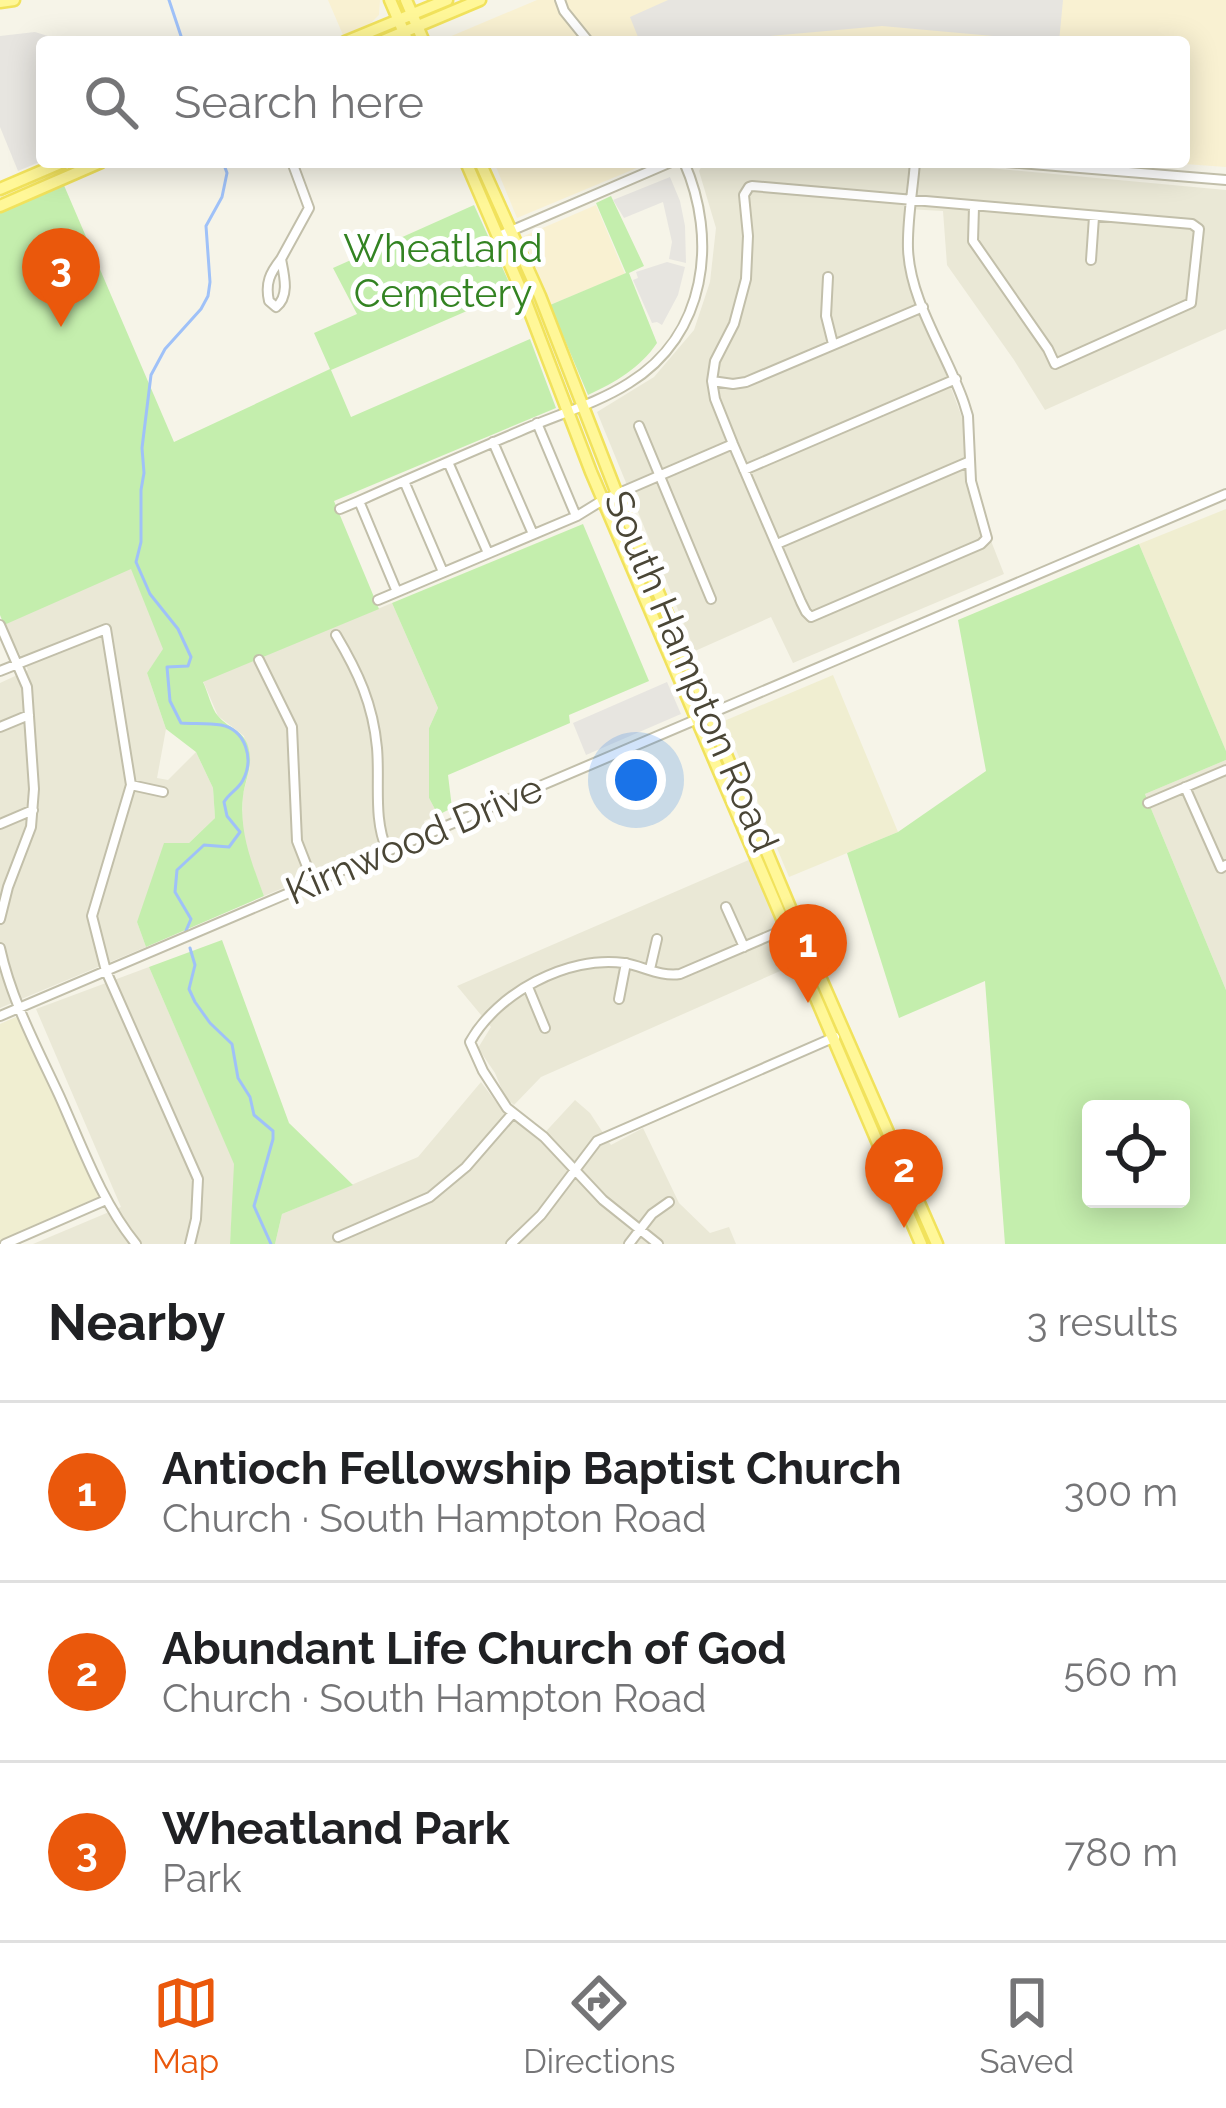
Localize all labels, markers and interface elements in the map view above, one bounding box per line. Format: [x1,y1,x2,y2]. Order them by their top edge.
search box [36,36,1190,168]
icon: search [78,69,144,135]
text: Search here [174,76,424,129]
park label: Wheatland Cemetery [343,225,543,316]
pin: 3 [22,228,100,327]
street label: South Hampton Road [595,484,789,858]
your location [606,750,666,810]
street label: Kirnwood Drive [279,764,549,914]
pin: 1 [769,904,847,1003]
map controls [1082,1100,1190,1208]
button: locate [1082,1100,1190,1208]
pin: 2 [865,1129,943,1228]
text: Nearby [48,1292,225,1352]
text: 3 results [1027,1299,1178,1345]
text: Antioch Fellowship Baptist Church [162,1442,902,1495]
text: 1 [77,1469,97,1515]
text: 300 m [1064,1469,1178,1515]
text: Church · South Hampton Road [162,1495,707,1541]
text: Abundant Life Church of God [162,1622,786,1675]
text: 2 [76,1649,98,1695]
text: 560 m [1064,1649,1178,1695]
text: Church · South Hampton Road [162,1675,707,1721]
text: Wheatland Park [162,1802,510,1855]
text: 3 [76,1829,98,1875]
text: 780 m [1064,1829,1178,1875]
text: Park [162,1855,242,1901]
tab: Map [152,1970,219,2081]
tab: Directions [523,1970,676,2081]
tab: Saved [980,1970,1074,2081]

